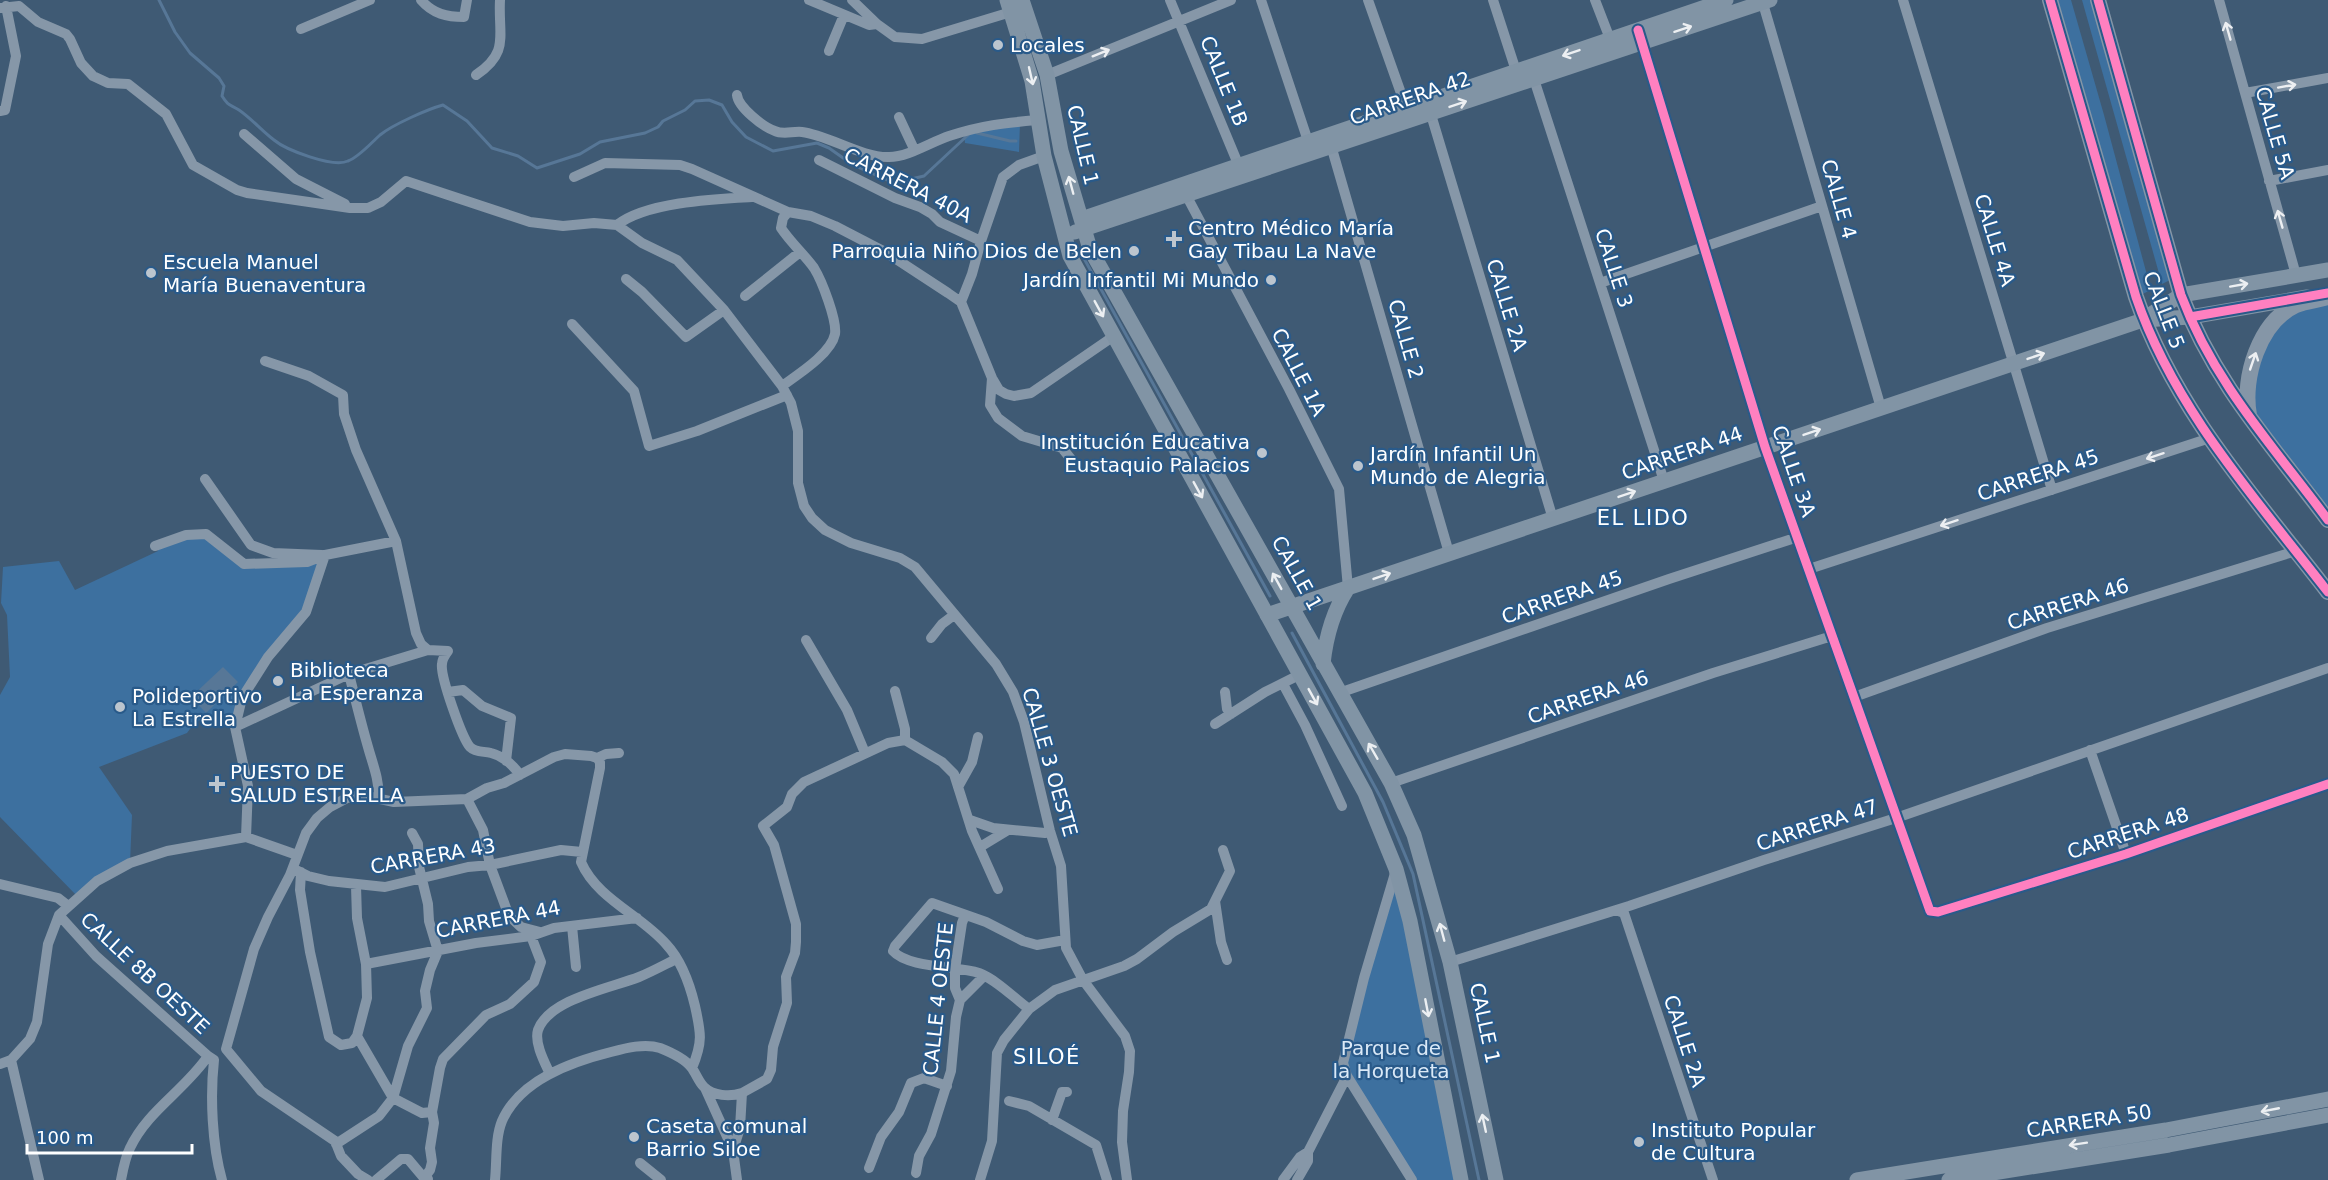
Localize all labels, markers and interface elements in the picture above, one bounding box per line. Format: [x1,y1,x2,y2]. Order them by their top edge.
one-way arrow [2222,22,2233,41]
one-way arrow [1673,23,1692,34]
street label: CALLE 1B [1195,32,1253,130]
place label: Locales [1010,33,1085,57]
marker: Locales [991,38,1005,52]
one-way arrow [1091,47,1110,58]
one-way arrow [1562,48,1581,59]
one-way arrow [1025,66,1037,85]
street label: CARRERA 42 [1346,66,1474,130]
one-way arrow [2276,80,2296,91]
street label: CALLE 5A [2250,84,2300,182]
one-way arrow [1448,98,1467,109]
street label: CALLE 1 [1062,103,1104,187]
street label: CARRERA 40A [840,142,976,228]
street label: CALLE 4 [1816,156,1862,242]
one-way arrow [1064,176,1076,195]
street label: CALLE 4A [1970,191,2021,289]
one-way arrow [2274,210,2285,229]
place label: Centro Médico María Gay Tibau La Nave [1188,216,1394,263]
street label: CALLE 3 [1590,225,1638,311]
marker: Centro Médico María Gay Tibau La Nave [1165,230,1183,248]
place label: Parroquia Niño Dios de Belen [831,239,1122,263]
marker: Parroquia Niño Dios de Belen [1127,244,1141,258]
place label: Escuela Manuel María Buenaventura [163,250,366,297]
street label: CALLE 2A [1482,256,1533,354]
marker: Escuela Manuel María Buenaventura [144,266,158,280]
place label: Jardín Infantil Mi Mundo [1021,268,1259,292]
street label: CALLE 5 [2138,268,2190,352]
marker: Jardín Infantil Mi Mundo [1264,273,1278,287]
one-way arrow [2228,280,2248,291]
street label: CALLE 2 [1383,296,1429,382]
one-way arrow [1093,300,1105,317]
street label: CALLE 1A [1267,324,1331,420]
one-way arrow [2026,350,2045,361]
one-way arrow [2249,352,2260,371]
street label: CARRERA 44 [1618,421,1746,485]
street label: CALLE 3A [1767,422,1821,520]
one-way arrow [1802,425,1821,436]
place label: Institución Educativa Eustaquio Palacios [1041,430,1250,477]
place label: Jardín Infantil Un Mundo de Alegria [1368,442,1546,489]
street label: CARRERA 45 [1974,444,2102,506]
marker: Institución Educativa Eustaquio Palacios [1255,446,1269,460]
one-way arrow [2146,451,2165,462]
marker: Jardín Infantil Un Mundo de Alegria [1351,459,1365,473]
one-way arrow [1193,480,1204,498]
one-way arrow [1617,487,1636,498]
district label: EL LIDO [1597,506,1689,530]
one-way arrow [1940,519,1959,530]
street label: CALLE 1 [1267,531,1327,615]
street label: CARRERA 45 [1498,565,1626,629]
one-way arrow [1372,570,1391,581]
one-way arrow [1271,573,1283,590]
street label: CARRERA 46 [2004,573,2132,635]
place label: Biblioteca La Esperanza [290,658,424,705]
street label: CARRERA 46 [1524,665,1652,729]
marker: Biblioteca La Esperanza [271,674,285,688]
place label: Polideportivo La Estrella [132,684,262,731]
street label: CALLE 3 OESTE [1017,685,1083,839]
one-way arrow [1308,687,1319,705]
marker: Polideportivo La Estrella [113,700,127,714]
one-way arrow [1367,743,1379,760]
place label: PUESTO DE SALUD ESTRELLA [230,760,404,807]
marker: PUESTO DE SALUD ESTRELLA [208,775,226,793]
street label: CARRERA 47 [1753,794,1881,856]
street label: CARRERA 48 [2064,802,2192,864]
street label: CARRERA 43 [369,833,497,879]
street label: CARRERA 44 [434,895,562,943]
street label: CALLE 8B OESTE [76,907,214,1039]
street label: CALLE 4 OESTE [918,921,958,1077]
one-way arrow [1436,923,1448,942]
street label: CALLE 1 [1465,981,1505,1065]
street label: CALLE 2A [1659,992,1711,1090]
one-way arrow [1422,998,1433,1017]
park label: Parque de la Horqueta [1332,1036,1450,1083]
district label: SILOÉ [1013,1044,1081,1069]
street label: CARRERA 50 [2025,1099,2153,1143]
one-way arrow [2261,1105,2281,1116]
one-way arrow [1478,1113,1489,1133]
place label: Caseta comunal Barrio Siloe [646,1114,807,1161]
scale bar [27,1117,192,1155]
place label: Instituto Popular de Cultura [1651,1118,1816,1165]
text: 100 m [36,1127,94,1148]
marker: Caseta comunal Barrio Siloe [627,1130,641,1144]
marker: Instituto Popular de Cultura [1632,1135,1646,1149]
one-way arrow [2069,1139,2089,1150]

